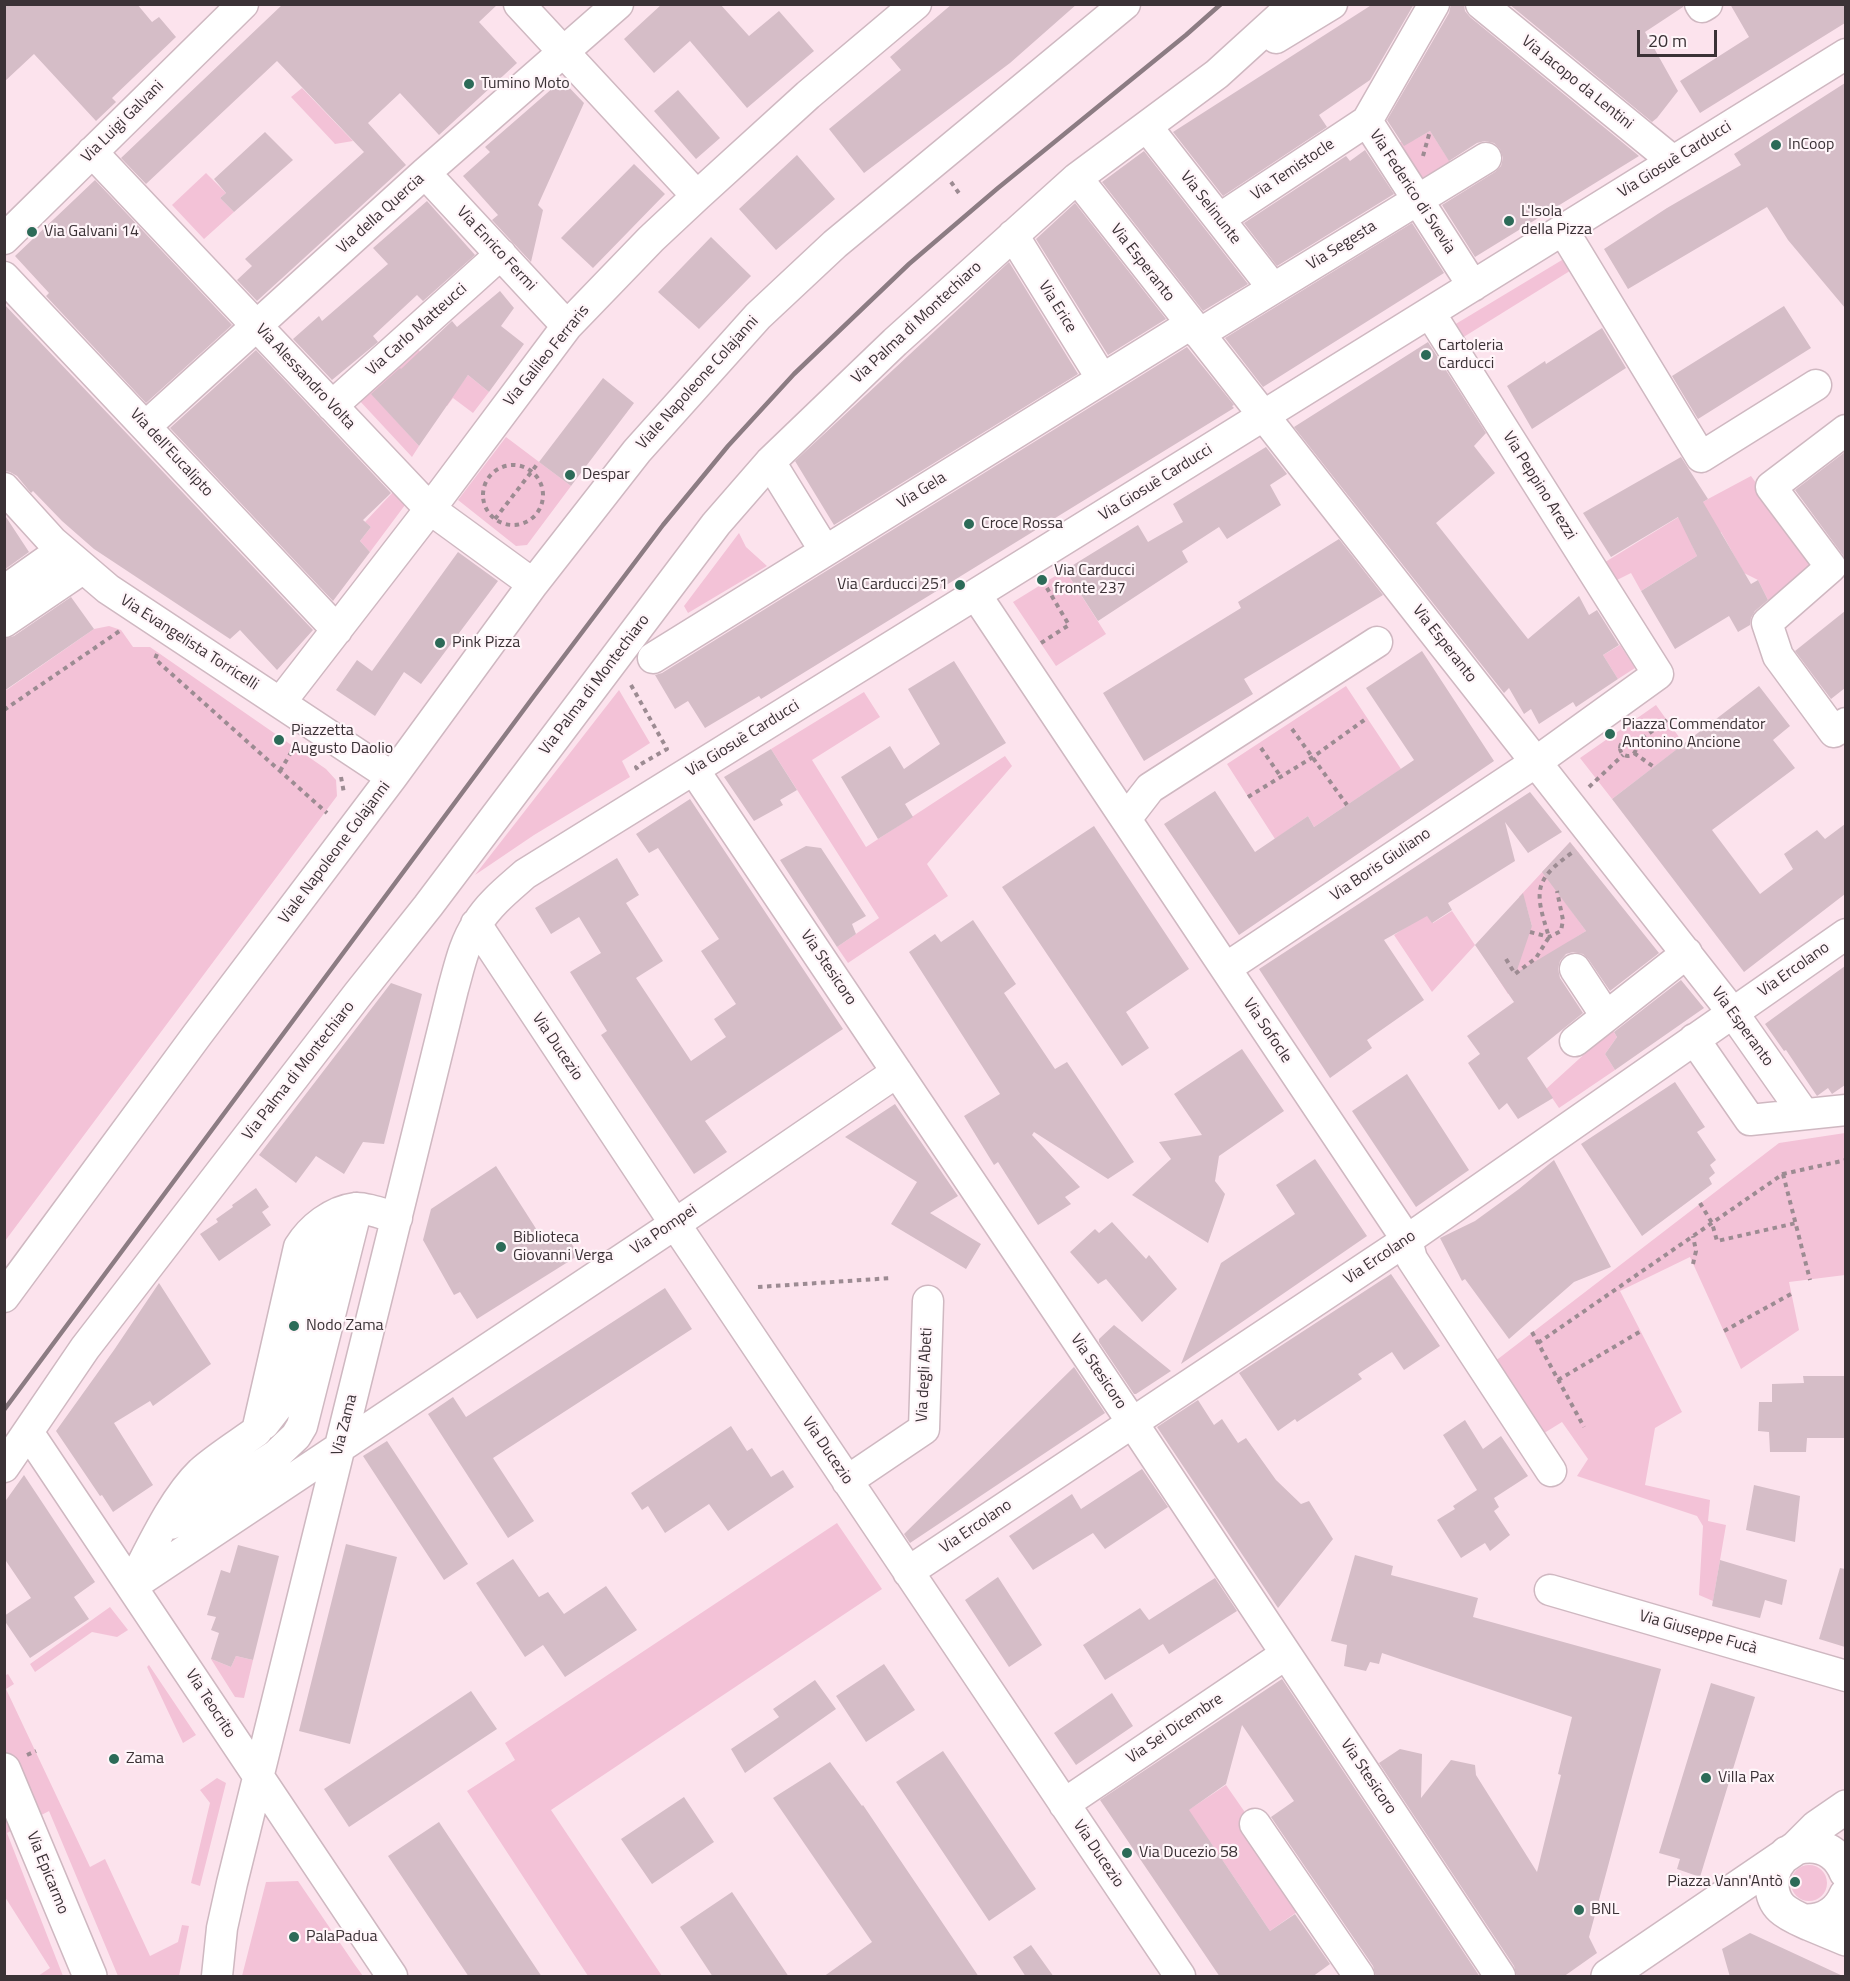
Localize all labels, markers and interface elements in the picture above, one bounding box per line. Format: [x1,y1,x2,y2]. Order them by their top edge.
scale bar [1640,18,1720,56]
text: 20 m [1648,27,1687,54]
street label: Via Jacopo da Lentini [1517,32,1637,134]
place label: Tumino Moto [481,74,570,94]
street label: Via Luigi Galvani [78,77,168,167]
marker: Tumino Moto [462,77,476,91]
street label: Via Giosuè Carducci [1615,117,1735,203]
street label: Via Federico di Svevia [1365,127,1459,257]
street label: Via Temistocle [1248,135,1338,205]
place label: InCoop [1788,135,1834,155]
marker: InCoop [1769,138,1783,152]
street label: Via Selinunte [1175,168,1245,248]
street label: Via della Quercia [333,170,429,258]
place label: L'Isola della Pizza [1521,202,1592,240]
street label: Via Enrico Fermi [452,203,540,295]
marker: L'Isola della Pizza [1502,214,1516,228]
street label: Via Segesta [1304,217,1380,275]
street label: Via Esperanto [1106,220,1178,306]
place label: Via Galvani 14 [44,222,139,242]
marker: Via Galvani 14 [25,225,39,239]
street label: Via Palma di Montechiaro [848,258,986,388]
street label: Via Erice [1034,278,1080,336]
street label: Via Carlo Matteucci [363,280,471,380]
street label: Via Galileo Ferraris [500,301,594,411]
street label: Viale Napoleone Colajanni [633,312,763,454]
street label: Via Alessandro Volta [251,320,359,434]
place label: Cartoleria Carducci [1438,336,1503,374]
marker: Cartoleria Carducci [1419,348,1433,362]
street label: Via dell'Eucalipto [125,405,217,501]
street label: Via Peppino Arezzi [1498,428,1580,544]
street label: Via Giosuè Carducci [1096,440,1216,526]
place label: Despar [582,465,630,485]
marker: Despar [563,468,577,482]
street label: Via Gela [894,469,950,513]
place label: Croce Rossa [981,514,1063,534]
marker: Croce Rossa [962,517,976,531]
place label: Via Carducci fronte 237 [1054,561,1135,599]
marker: Via Carducci fronte 237 [1035,573,1049,587]
place label: Via Carducci 251 [837,575,948,595]
marker: Via Carducci 251 [953,578,967,592]
street label: Via Evangelista Torricelli [116,591,262,695]
street label: Via Esperanto [1408,601,1480,687]
street label: Via Palma di Montechiaro [536,611,654,759]
place label: Pink Pizza [452,633,520,653]
marker: Pink Pizza [433,636,447,650]
street label: Via Giosuè Carducci [683,696,803,782]
place label: Piazza Commendator Antonino Ancione [1622,715,1766,753]
place label: Piazzetta Augusto Daolio [291,721,393,759]
marker: Piazza Commendator Antonino Ancione [1603,727,1617,741]
marker: Piazzetta Augusto Daolio [272,733,286,747]
street label: Viale Napoleone Colajanni [275,778,395,928]
street label: Via Boris Giuliano [1327,824,1435,906]
street label: Via Stesicoro [796,927,860,1009]
street label: Via Ercolano [1755,938,1833,1002]
street label: Via Esperanto [1707,984,1777,1070]
street label: Via Sofocle [1238,995,1296,1067]
street label: Via Palma di Montechiaro [239,998,359,1144]
street label: Via Ducezio [527,1010,587,1084]
street label: Via Pompei [627,1201,701,1259]
street label: Via Ercolano [1340,1227,1420,1289]
place label: Biblioteca Giovanni Verga [513,1228,613,1266]
marker: Biblioteca Giovanni Verga [494,1240,508,1254]
place label: Nodo Zama [306,1316,384,1336]
marker: Nodo Zama [287,1319,301,1333]
street label: Via degli Abeti [913,1327,937,1423]
street label: Via Stesicoro [1066,1331,1130,1413]
street label: Via Zama [328,1392,362,1458]
street label: Via Ducezio [797,1414,857,1488]
street label: Via Ercolano [936,1496,1016,1558]
street label: Via Giuseppe Fucà [1637,1607,1759,1659]
street label: Via Teocrito [181,1666,239,1742]
street label: Via Sei Dicembre [1123,1690,1227,1768]
street label: Via Stesicoro [1336,1736,1400,1818]
place label: Zama [126,1749,164,1769]
marker: Zama [107,1752,121,1766]
place label: Villa Pax [1718,1768,1774,1788]
marker: Villa Pax [1699,1771,1713,1785]
street label: Via Ducezio [1068,1817,1128,1891]
street label: Via Epicarmo [22,1829,72,1917]
place label: Via Ducezio 58 [1139,1843,1238,1863]
marker: Via Ducezio 58 [1120,1846,1134,1860]
place label: Piazza Vann'Antò [1667,1872,1783,1892]
marker: Piazza Vann'Antò [1788,1875,1802,1889]
place label: BNL [1591,1900,1619,1920]
marker: BNL [1572,1903,1586,1917]
place label: PalaPadua [306,1927,378,1947]
marker: PalaPadua [287,1930,301,1944]

